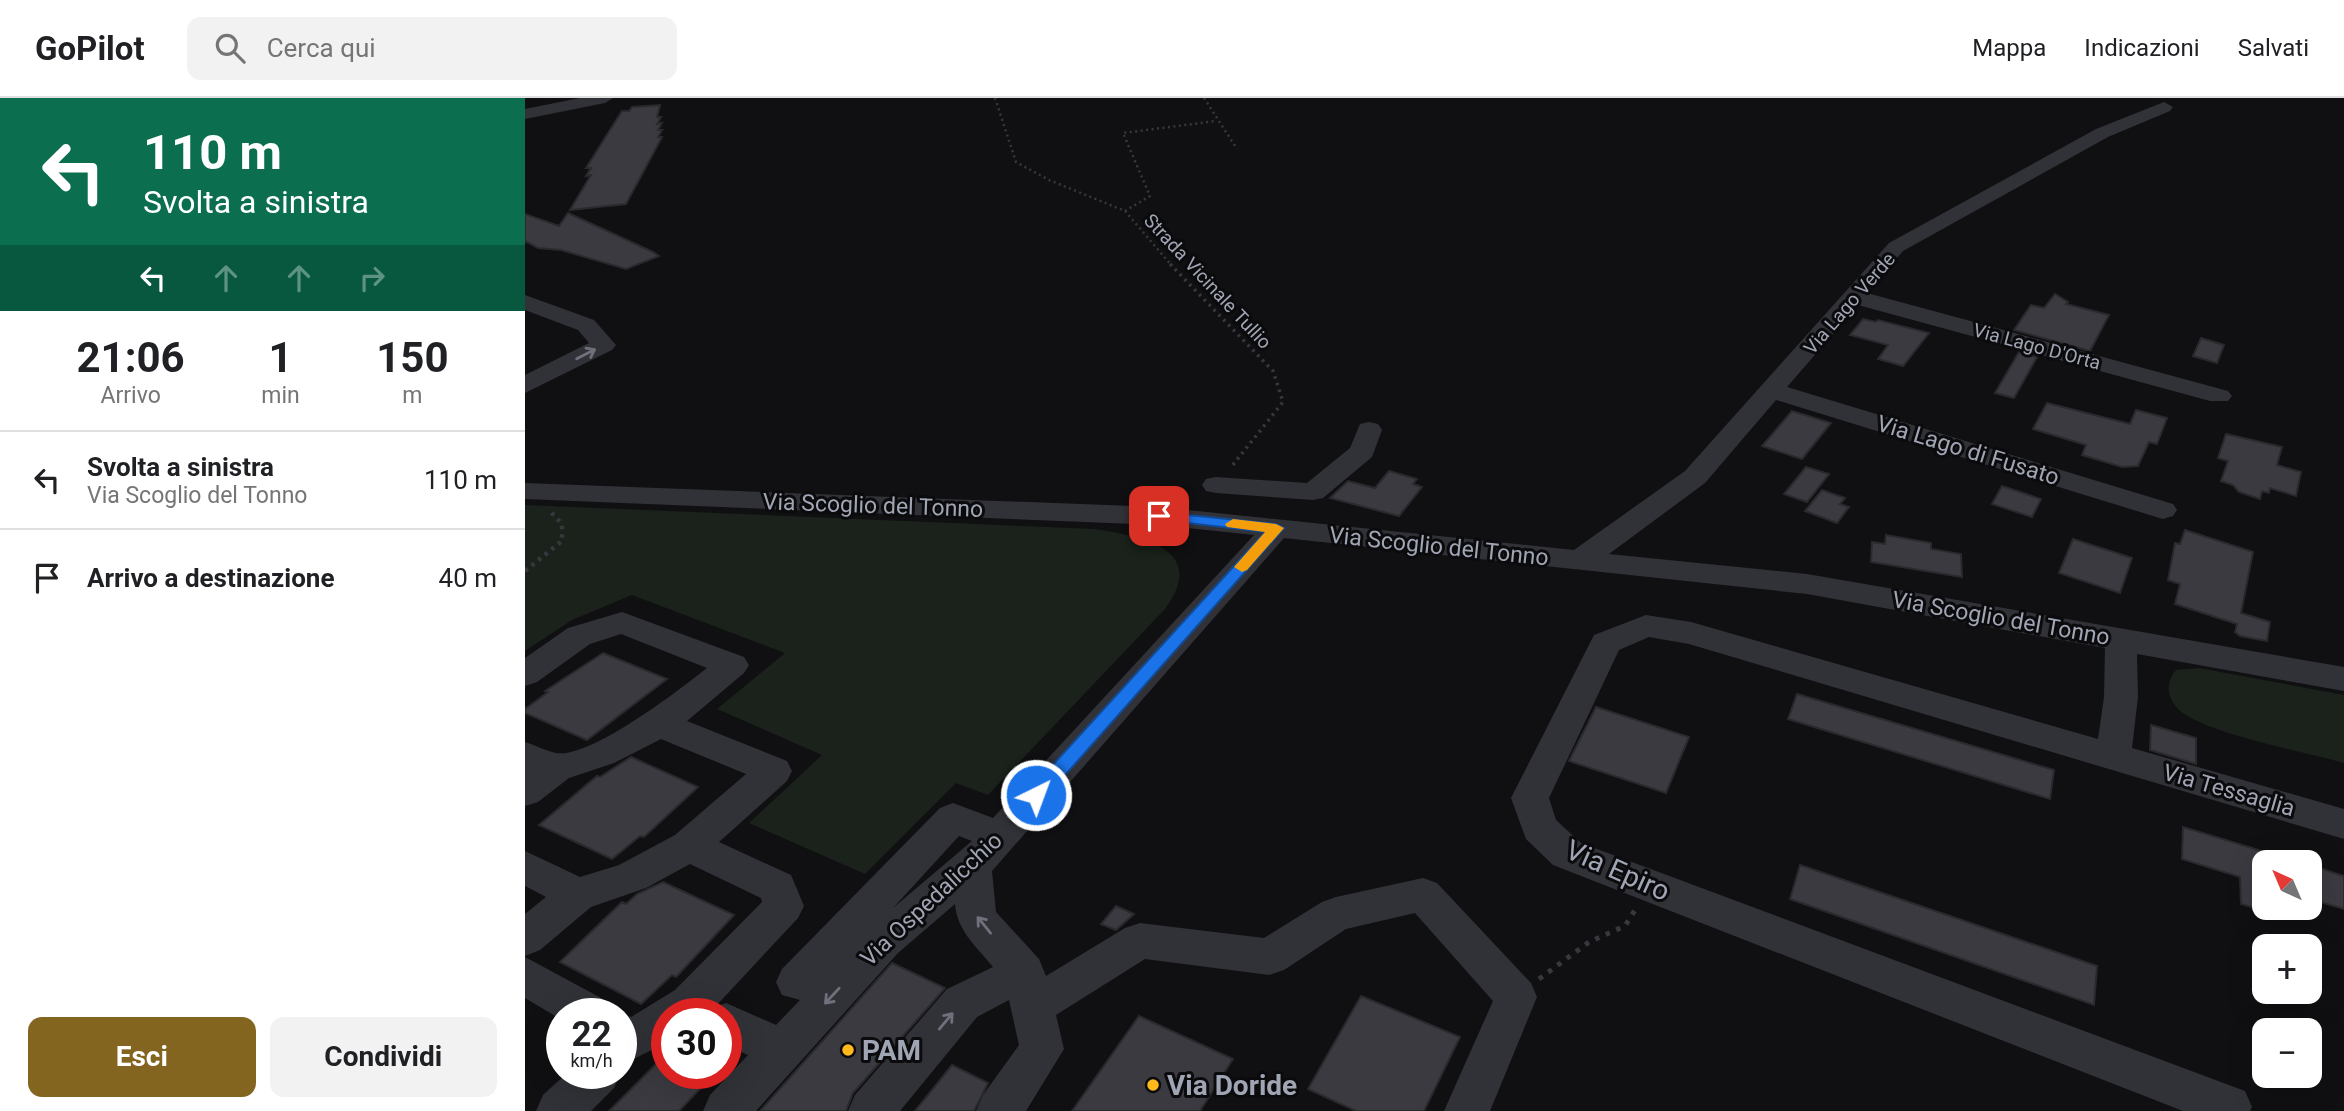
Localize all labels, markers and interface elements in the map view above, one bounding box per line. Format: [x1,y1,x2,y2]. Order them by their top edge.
search box [187,17,677,80]
text: GoPilot [35,29,145,68]
icon: search [211,29,249,67]
text: Cerca qui [267,33,376,63]
text: Mappa [1972,34,2046,62]
text: Indicazioni [2084,34,2200,62]
text: Salvati [2238,34,2309,62]
text: 110 m [143,124,282,181]
icon: left [28,126,119,217]
text: Svolta a sinistra [143,183,369,221]
street label: Strada Vicinale Tullio [1139,209,1276,354]
street label: Via Lago Verde [1799,248,1900,359]
icon: left [134,259,172,297]
icon: ahead [207,259,245,297]
icon: ahead [280,259,318,297]
icon: right [353,259,391,297]
street label: Via Lago D'Orta [1971,318,2103,375]
text: 21:06 [77,333,185,382]
text: 1 [268,333,293,382]
text: 150 [376,333,449,382]
one-way arrow [575,347,596,361]
text: Arrivo [100,382,161,409]
text: min [261,382,300,409]
text: m [402,382,422,409]
street label: Via Lago di Fusato [1873,410,2062,491]
text: Svolta a sinistra [87,452,274,482]
icon: left [28,461,66,499]
text: 110 m [424,465,497,495]
text: Via Scoglio del Tonno [87,482,307,509]
pin [1129,486,1189,546]
street label: Via Scoglio del Tonno [762,488,984,523]
icon: arrive [1140,497,1178,535]
street label: Via Scoglio del Tonno [1328,522,1550,571]
icon: arrive [28,559,66,597]
text: Arrivo a destinazione [87,563,334,593]
text: 40 m [439,563,497,593]
street label: Via Scoglio del Tonno [1890,586,2112,651]
position arrow [999,758,1073,832]
street label: Via Tessaglia [2160,759,2298,822]
street label: Via Ospedalicchio [855,827,1008,972]
street label: Via Epiro [1561,833,1675,908]
north arrow [2252,850,2322,920]
map controls [2252,850,2322,1088]
one-way arrow [976,917,991,935]
button: + [2252,934,2322,1004]
one-way arrow [824,987,840,1005]
speed limit sign: 30 [651,998,742,1089]
one-way arrow [939,1013,954,1031]
text: 22 [571,1014,612,1055]
button: Esci [28,1017,256,1097]
button: Condividi [270,1017,497,1097]
button: − [2252,1018,2322,1088]
place label: PAM [862,1034,921,1067]
marker: PAM [840,1042,856,1058]
text: km/h [570,1050,613,1071]
place label: Via Doride [1167,1069,1297,1102]
marker: Via Doride [1145,1077,1161,1093]

